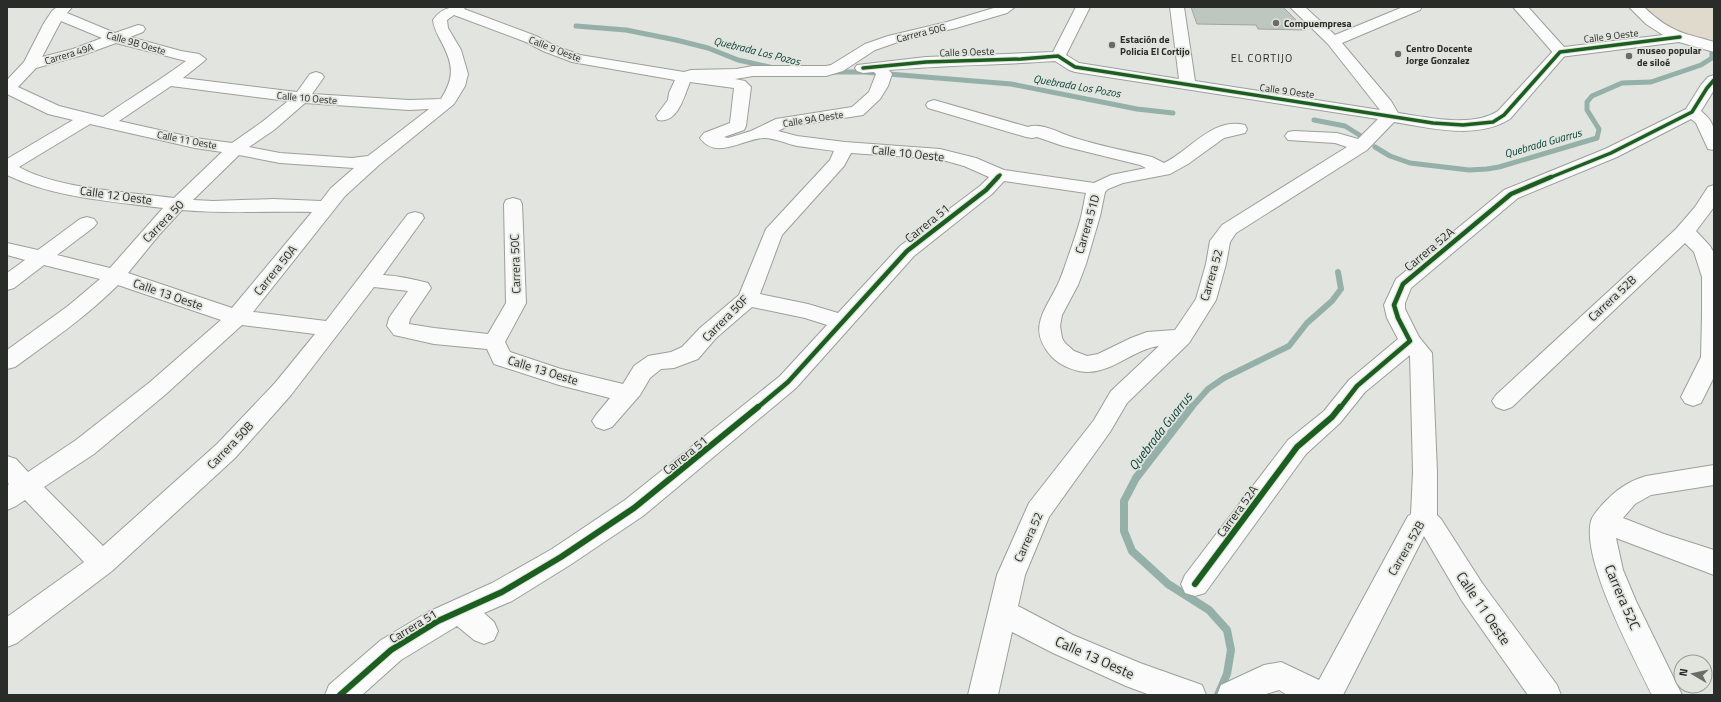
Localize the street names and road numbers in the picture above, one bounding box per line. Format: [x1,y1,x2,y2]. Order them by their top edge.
street label: Carrera 50G [895,20,947,46]
street label: Calle 9 Oeste [1583,25,1639,47]
street label: Calle 9B Oeste [105,27,167,59]
street label: Calle 9 Oeste [527,32,583,66]
street label: Carrera 49A [43,39,95,69]
street label: Calle 9 Oeste [939,44,995,60]
street label: Calle 9 Oeste [1259,80,1315,102]
street label: Calle 10 Oeste [276,88,338,108]
street label: Calle 9A Oeste [782,107,844,131]
street label: Calle 11 Oeste [156,127,218,153]
street label: Calle 10 Oeste [871,140,945,166]
street label: Calle 12 Oeste [79,181,153,209]
street label: Carrera 51D [1069,192,1105,256]
street label: Carrera 50 [138,195,188,247]
street label: Carrera 51 [900,199,954,247]
street label: Carrera 52A [1400,222,1458,276]
street label: Carrera 50C [504,233,526,294]
street label: Carrera 50A [249,241,301,299]
street label: Carrera 52 [1195,247,1227,303]
street label: Carrera 52B [1583,270,1641,326]
street label: Calle 13 Oeste [131,273,205,315]
street label: Carrera 50F [697,290,753,346]
street label: Calle 13 Oeste [505,350,581,390]
street label: Carrera 50B [202,417,258,473]
street label: Carrera 51 [658,431,712,479]
street label: Carrera 52A [1212,481,1262,541]
street label: Carrera 52 [1009,509,1047,565]
street label: Carrera 52B [1383,517,1429,579]
street label: Carrera 52C [1600,561,1646,633]
street label: Calle 11 Oeste [1452,567,1516,649]
street label: Carrera 51 [385,604,441,648]
street label: Calle 13 Oeste [1052,630,1138,684]

